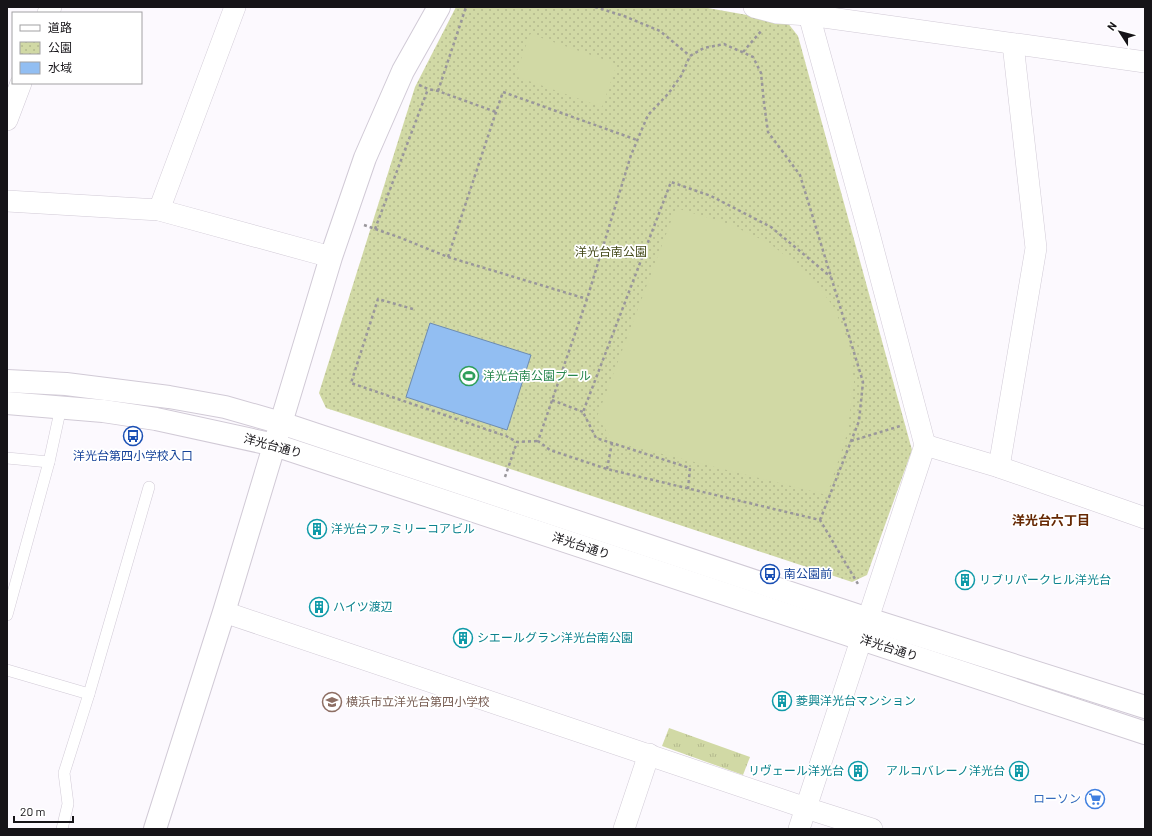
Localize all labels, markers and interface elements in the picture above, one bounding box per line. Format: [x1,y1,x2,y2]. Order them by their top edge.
legend [12,12,142,84]
north arrow [1100,12,1140,52]
text: N [1104,19,1119,33]
text: 道路 [48,20,72,34]
text: 公園 [48,40,72,54]
text: 水域 [48,60,72,74]
park label: 洋光台南公園 [575,244,647,258]
sports icon: 洋光台南公園プール [458,365,480,387]
place label: 洋光台南公園プール [483,368,591,382]
bus stop icon: 洋光台第四小学校入口 [122,425,144,447]
street label: 洋光台通り [242,431,304,460]
place label: 洋光台第四小学校入口 [73,448,193,462]
district label: 洋光台六丁目 [1012,512,1090,528]
building icon: 洋光台ファミリーコアビル [306,518,328,540]
place label: 洋光台ファミリーコアビル [331,521,475,535]
street label: 洋光台通り [551,529,612,561]
bus stop icon: 南公園前 [759,563,781,585]
place label: 南公園前 [784,566,832,580]
building icon: リブリパークヒル洋光台 [954,569,976,591]
place label: リブリパークヒル洋光台 [979,572,1111,586]
building icon: ハイツ渡辺 [308,596,330,618]
place label: ハイツ渡辺 [333,599,393,613]
building icon: シエールグラン洋光台南公園 [452,627,474,649]
place label: シエールグラン洋光台南公園 [477,630,633,644]
street label: 洋光台通り [859,631,920,663]
building icon: 菱興洋光台マンション [771,690,793,712]
school or university icon: 横浜市立洋光台第四小学校 [321,691,343,713]
place label: 菱興洋光台マンション [796,693,916,707]
place label: 横浜市立洋光台第四小学校 [346,694,490,708]
building icon: リヴェール洋光台 [847,760,869,782]
building icon: アルコバレーノ洋光台 [1008,760,1030,782]
place label: リヴェール洋光台 [748,763,844,777]
place label: アルコバレーノ洋光台 [886,763,1005,777]
supermarket icon: ローソン [1084,788,1106,810]
place label: ローソン [1033,791,1081,805]
scale bar [14,798,73,824]
text: 20 m [20,804,46,818]

